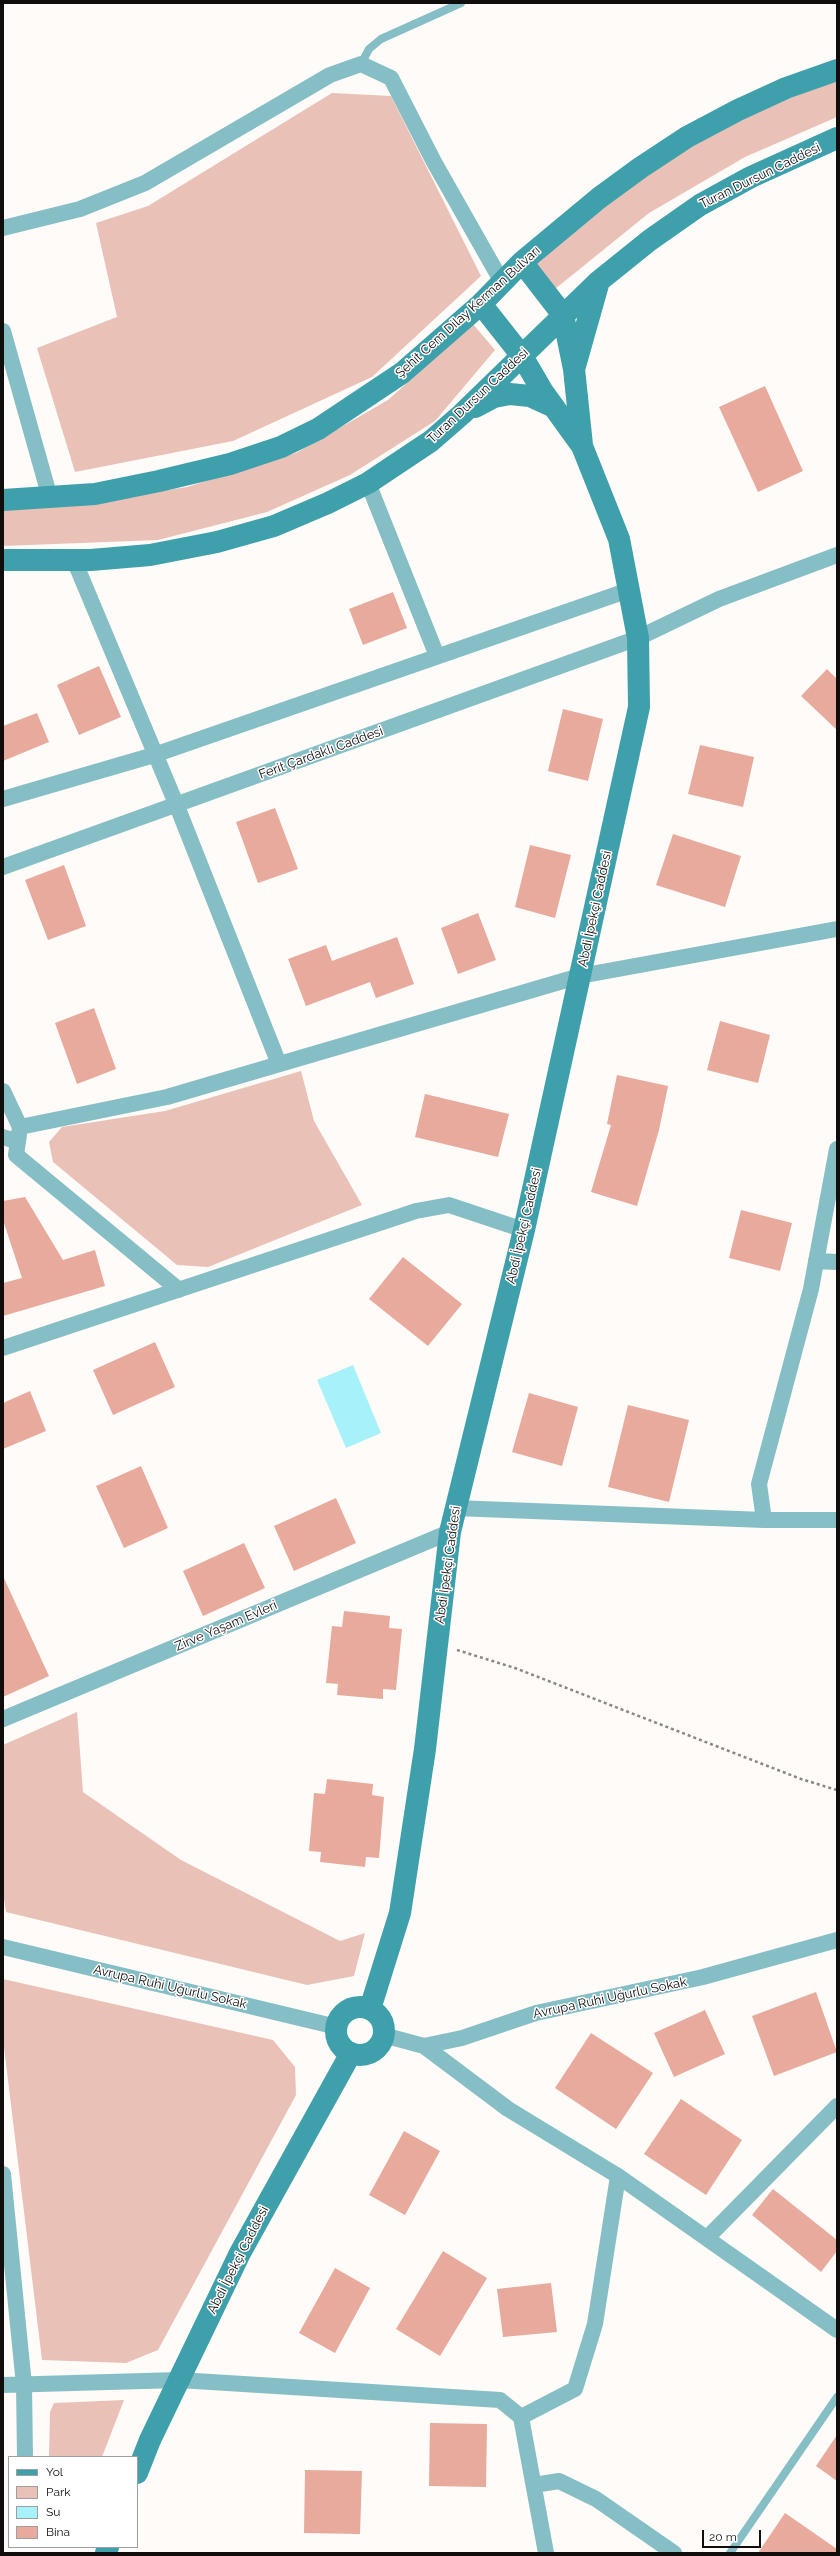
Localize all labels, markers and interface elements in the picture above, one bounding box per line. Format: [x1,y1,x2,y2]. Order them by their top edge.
street label: Turan Dursun Caddesi [697,140,823,212]
street label: Şehit Cem Dilay Kerman Bulvarı [392,243,544,381]
street label: Turan Dursun Caddesi [424,345,532,447]
street label: Ferit Çardaklı Caddesi [257,723,385,783]
street label: Abdi İpekçi Caddesi [575,849,615,969]
street label: Abdi İpekçi Caddesi [503,1166,545,1286]
street label: Abdi İpekçi Caddesi [432,1505,464,1625]
street label: Zirve Yaşam Evleri [173,1597,279,1655]
street label: Avrupa Ruhi Uğurlu Sokak [92,1962,248,2012]
street label: Avrupa Ruhi Uğurlu Sokak [532,1974,688,2022]
street label: Abdi İpekçi Caddesi [204,2204,272,2316]
legend [8,2456,138,2548]
text: Yol [46,2465,63,2479]
text: Park [46,2485,71,2499]
text: Su [46,2505,60,2519]
scale bar [704,2522,763,2548]
text: Bina [46,2525,70,2539]
text: 20 m [709,2530,737,2544]

